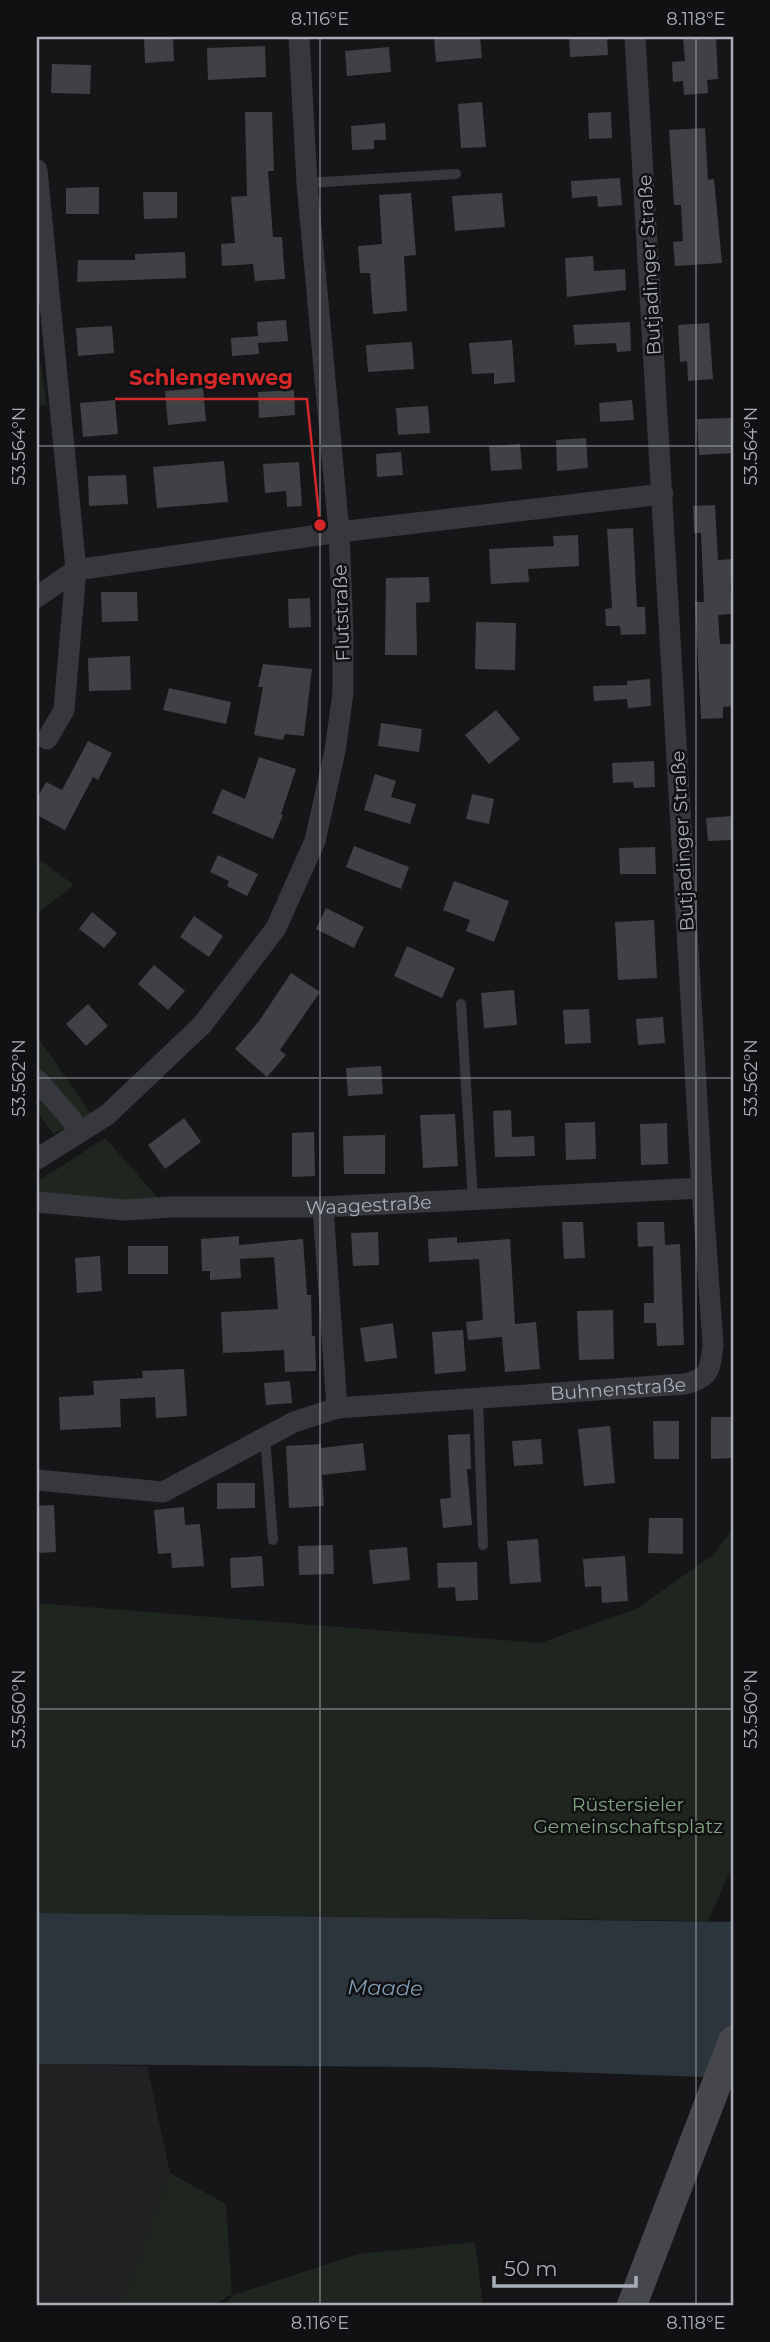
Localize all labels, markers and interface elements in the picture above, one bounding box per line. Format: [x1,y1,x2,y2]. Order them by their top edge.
text: 8.116°E [291,8,349,30]
text: 8.118°E [666,8,726,30]
street label: Butjadinger Straße [633,174,666,356]
callout: Schlengenweg [115,357,307,399]
text: Schlengenweg [129,365,293,390]
text: 53.564°N [8,407,30,485]
text: 53.564°N [740,407,762,485]
street label: Flutstraße [328,564,355,662]
street label: Butjadinger Straße [666,750,699,932]
text: 53.562°N [8,1039,30,1117]
text: 53.562°N [740,1039,762,1117]
street label: Waagestraße [305,1191,432,1219]
street label: Buhnenstraße [549,1373,687,1405]
text: 53.560°N [8,1669,30,1749]
text: 53.560°N [740,1669,762,1749]
park label: Rüstersieler Gemeinschaftsplatz [533,1793,723,1838]
water label: Maade [347,1974,423,2001]
scale bar [494,2244,635,2288]
text: 50 m [504,2256,558,2281]
text: 8.116°E [291,2312,349,2334]
text: 8.118°E [666,2312,726,2334]

